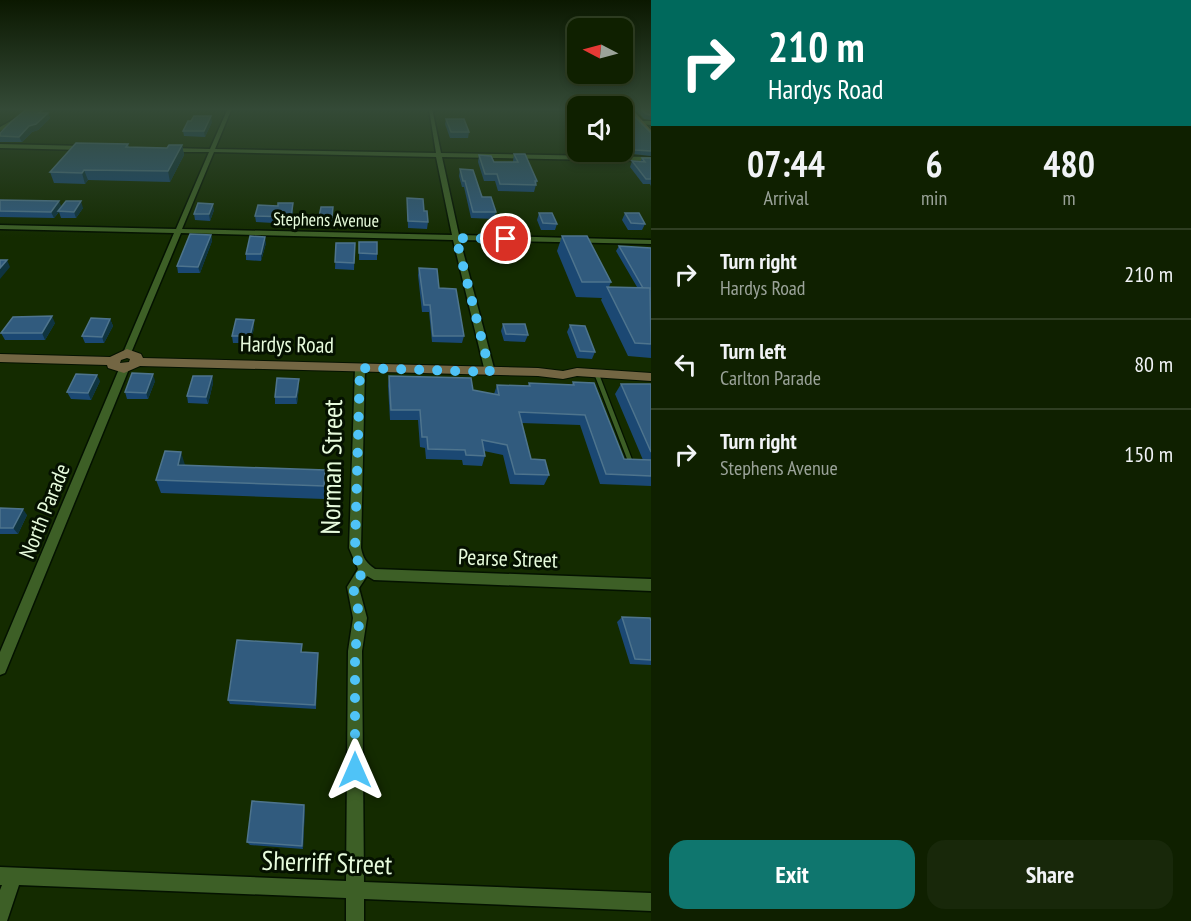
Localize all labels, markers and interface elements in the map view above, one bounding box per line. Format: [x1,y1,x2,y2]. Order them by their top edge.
north arrow [567,18,633,84]
map controls [567,18,633,162]
text: 210 m [768,19,865,74]
icon: right [669,24,747,102]
text: Hardys Road [768,72,883,106]
button: sound [567,96,633,162]
text: 07:44 [747,140,825,187]
text: 6 [925,140,943,187]
text: 480 [1043,140,1095,187]
text: Arrival [763,185,809,211]
text: min [921,185,947,211]
text: m [1063,185,1076,211]
street label: Stephens Avenue [273,207,379,232]
pin [480,213,531,264]
icon: arrive [489,222,522,255]
text: Turn right [720,247,797,275]
icon: right [669,258,702,291]
text: 210 m [1124,260,1173,288]
text: Hardys Road [720,275,806,301]
street label: Hardys Road [240,329,334,359]
text: Turn left [720,337,786,365]
icon: left [669,348,702,381]
text: 80 m [1134,350,1173,378]
text: Carlton Parade [720,365,821,391]
street label: Norman Street [313,398,349,535]
text: Turn right [720,427,797,455]
icon: right [669,438,702,471]
text: 150 m [1124,440,1173,468]
text: Stephens Avenue [720,455,838,481]
street label: North Parade [12,459,76,563]
street label: Pearse Street [458,542,558,574]
position arrow [323,738,387,802]
button: Exit [669,840,915,909]
button: Share [927,840,1173,909]
street label: Sherriff Street [261,843,394,881]

